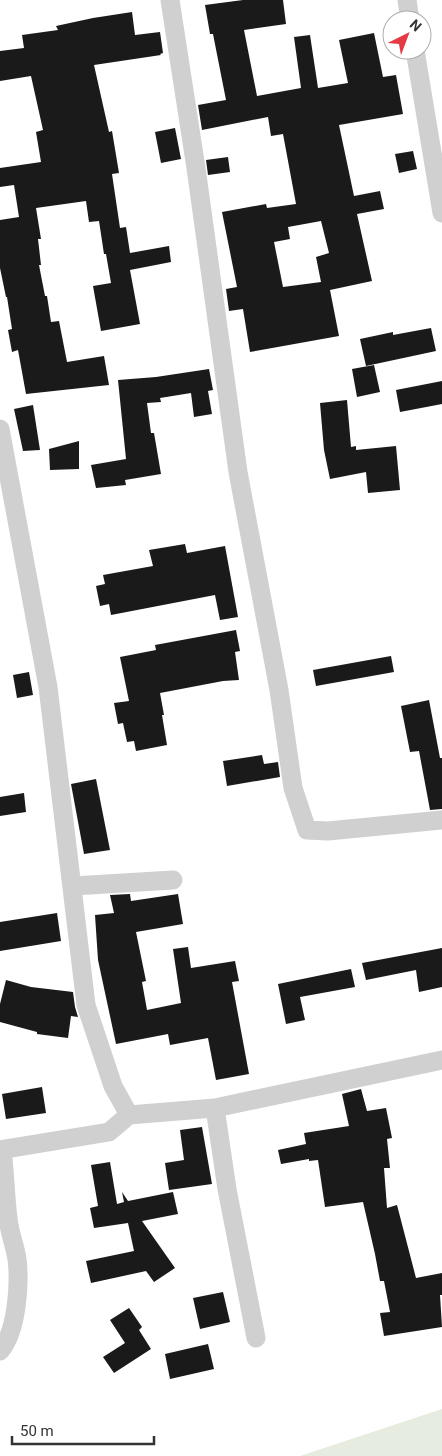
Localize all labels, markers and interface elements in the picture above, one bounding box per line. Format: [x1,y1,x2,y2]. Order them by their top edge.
north arrow [382,10,432,60]
text: N [407,16,425,35]
scale bar [12,1414,155,1446]
text: 50 m [20,1422,54,1440]

